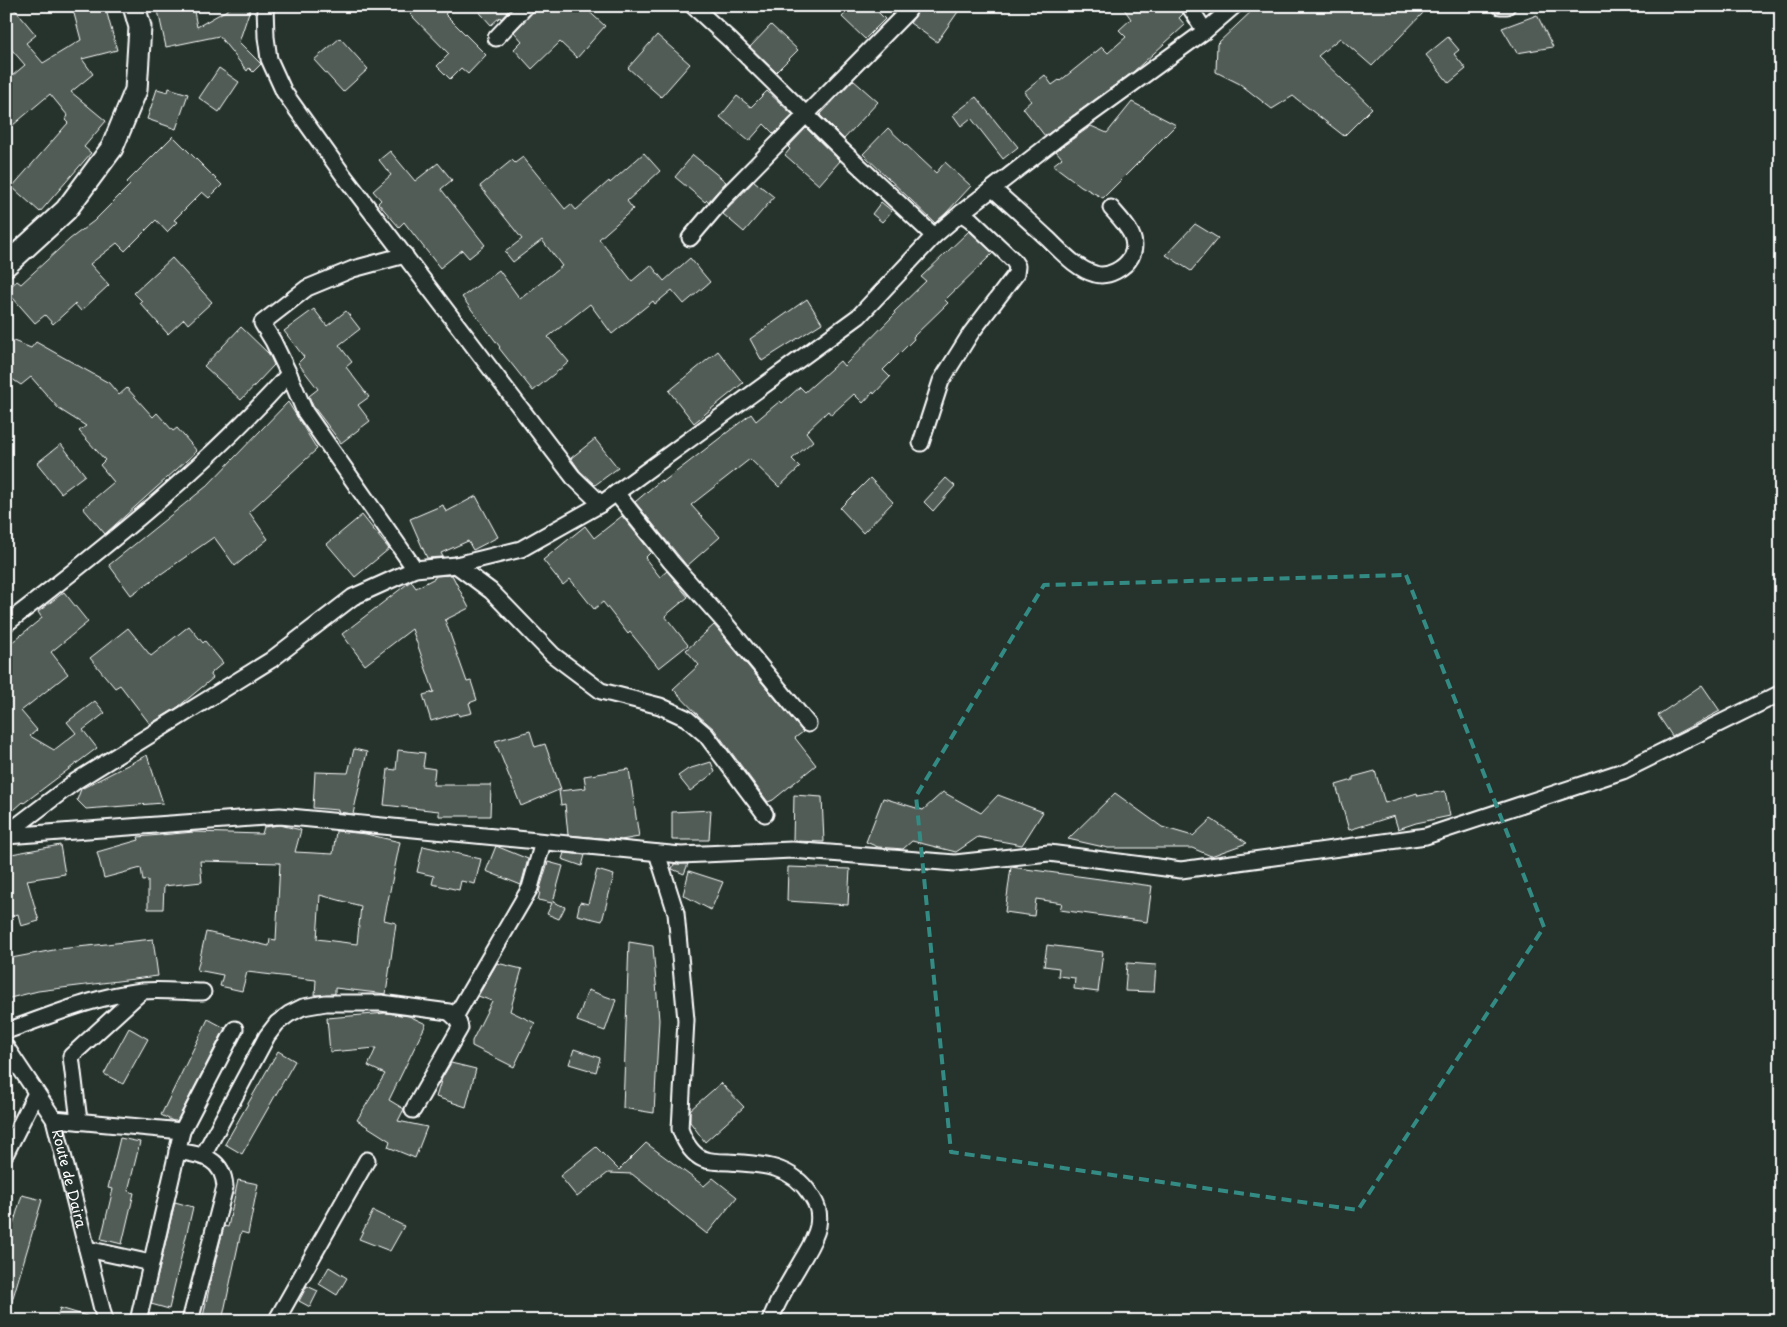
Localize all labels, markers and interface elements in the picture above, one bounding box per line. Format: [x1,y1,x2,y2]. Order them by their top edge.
street label: Route de Daira [47,1127,92,1230]

